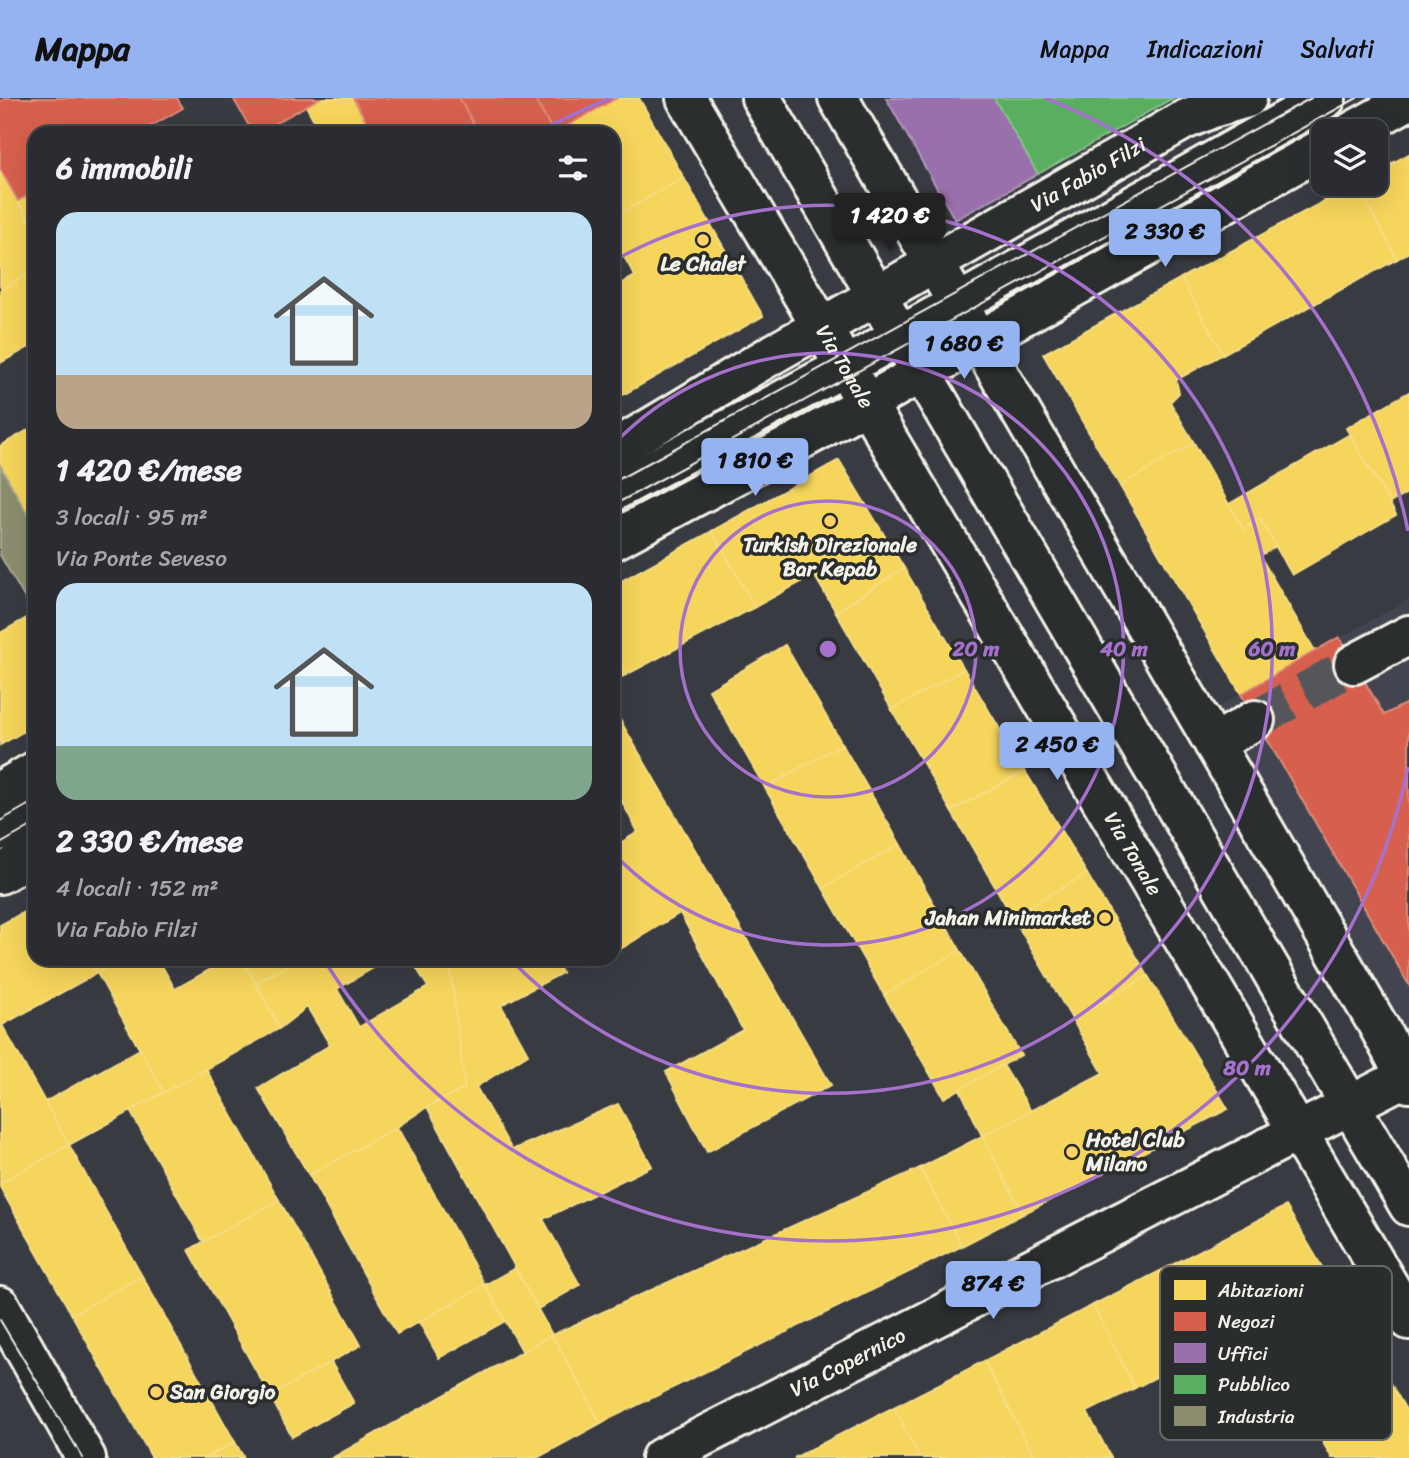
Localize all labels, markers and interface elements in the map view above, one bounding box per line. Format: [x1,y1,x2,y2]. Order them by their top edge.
text: Mappa [35,20,130,78]
text: Mappa [1040,28,1109,70]
text: Indicazioni [1147,28,1263,70]
text: Salvati [1301,28,1374,70]
map controls [1311,119,1388,196]
button: layers [1311,119,1388,196]
street label: Via Fabio Filzi [1023,126,1155,223]
text: 6 immobili [56,141,192,195]
icon: filters [554,149,592,187]
pin: 1 420 € [825,194,955,253]
text: 1 420 € [850,195,930,236]
pin: 2 330 € [1100,209,1230,269]
text: 2 330 € [1125,211,1205,252]
marker: Le Chalet [695,232,711,248]
place label: Le Chalet [660,245,747,283]
icon: home [261,258,387,384]
street label: Via Tonale [805,317,885,416]
pin: 1 680 € [899,322,1029,381]
text: 1 680 € [925,323,1003,364]
pin: 1 810 € [690,438,820,498]
text: 1 810 € [717,440,793,481]
text: 1 420 €/mese [56,443,242,497]
text: 3 locali · 95 m² [56,497,208,538]
marker: Turkish Direzionale Bar Kepab [822,513,838,529]
place label: Turkish Direzionale Bar Kepab [743,526,917,588]
text: Via Ponte Seveso [56,538,227,579]
icon: home [261,629,387,755]
text: 20 m [952,630,1000,668]
text: 40 m [1099,630,1149,668]
text: 60 m [1248,630,1296,668]
centre of rings [816,637,840,661]
pin: 2 450 € [992,722,1122,782]
text: 2 450 € [1015,724,1099,765]
street label: Via Tonale [1093,804,1173,903]
text: 2 330 €/mese [56,814,243,868]
text: 4 locali · 152 m² [56,868,219,909]
place label: Jahan Minimarket [925,899,1092,937]
text: Via Fabio Filzi [56,909,197,950]
marker: Jahan Minimarket [1097,910,1113,926]
text: 80 m [1222,1049,1272,1087]
place label: Hotel Club Milano [1085,1121,1185,1183]
marker: Hotel Club Milano [1064,1144,1080,1160]
pin: 874 € [944,1262,1042,1321]
text: 874 € [962,1263,1024,1304]
legend [1160,1266,1392,1440]
text: Abitazioni [1217,1274,1304,1307]
text: Negozi [1218,1305,1275,1338]
street label: Via Copernico [783,1317,913,1408]
text: Uffici [1218,1337,1268,1370]
text: Pubblico [1218,1368,1290,1401]
place label: San Giorgio [169,1373,276,1411]
marker: San Giorgio [148,1384,164,1400]
text: Industria [1217,1400,1295,1433]

